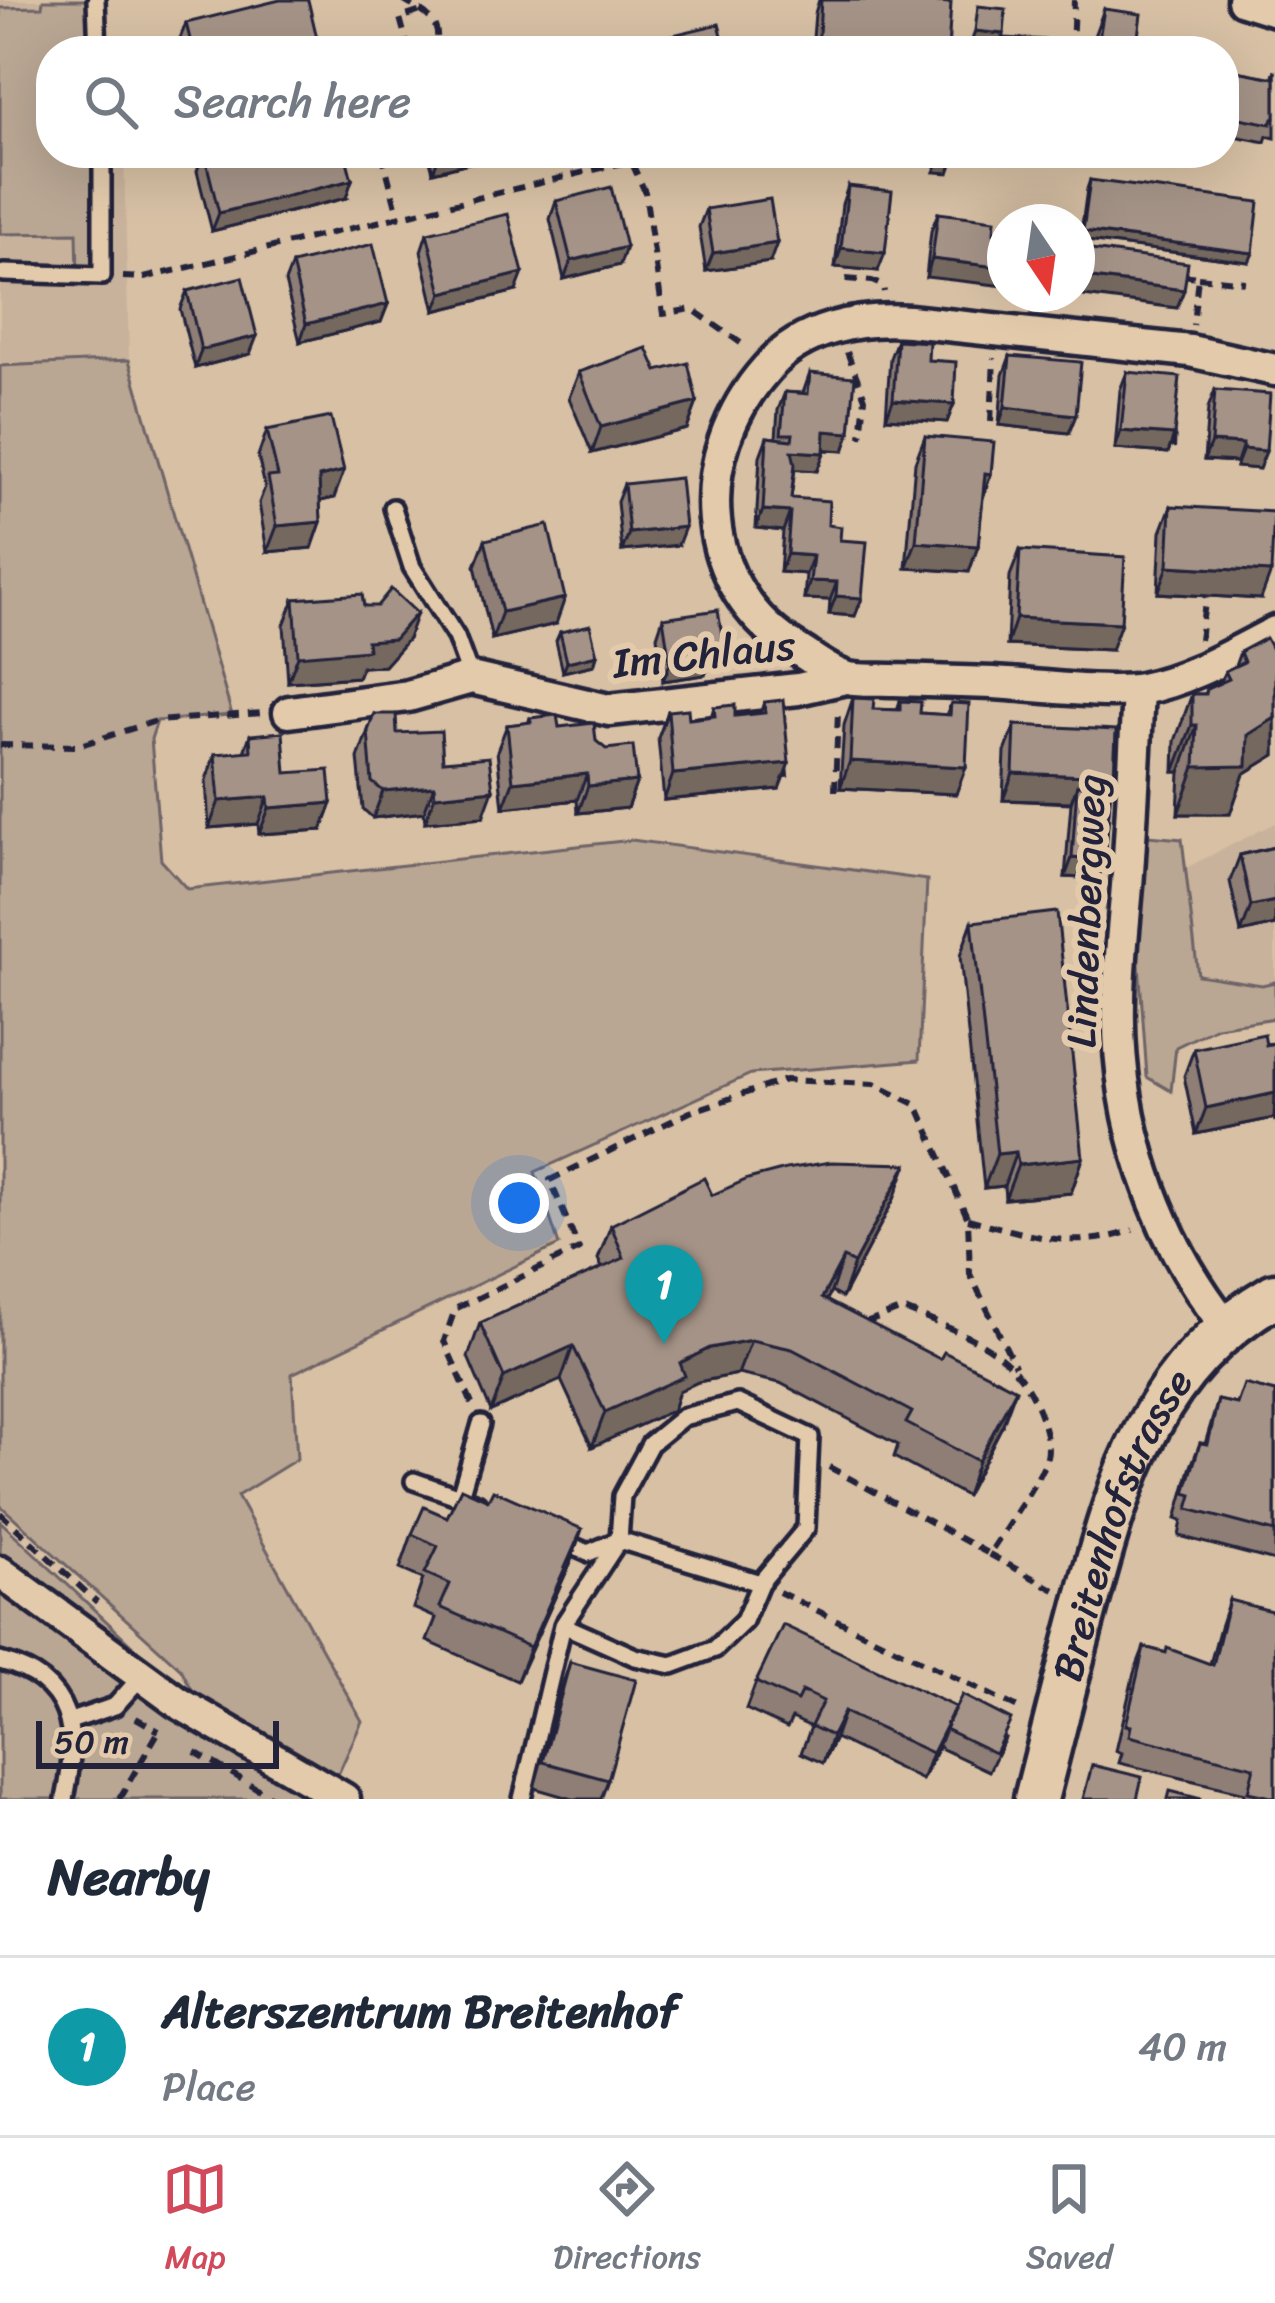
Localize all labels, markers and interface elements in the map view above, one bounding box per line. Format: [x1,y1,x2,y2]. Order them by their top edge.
search box [36,36,1239,168]
text: Search here [174,62,411,142]
icon: search [78,69,144,135]
north arrow [987,204,1095,312]
street label: Im Chlaus [607,608,799,701]
street label: Lindenbergweg [1044,773,1128,1049]
your location [489,1173,549,1233]
pin: 1 [625,1245,703,1344]
street label: Breitenhofstrasse [1030,1351,1213,1689]
text: 50 m [54,1713,129,1771]
scale bar [36,1715,279,1768]
text: Nearby [48,1832,209,1922]
text: Alterszentrum Breitenhof [162,1972,678,2052]
text: 1 [79,2012,95,2081]
text: 40 m [1138,2012,1227,2081]
text: Place [162,2052,256,2121]
tab: Map [162,2156,228,2286]
tab: Directions [553,2156,701,2286]
tab: Saved [1026,2156,1113,2286]

